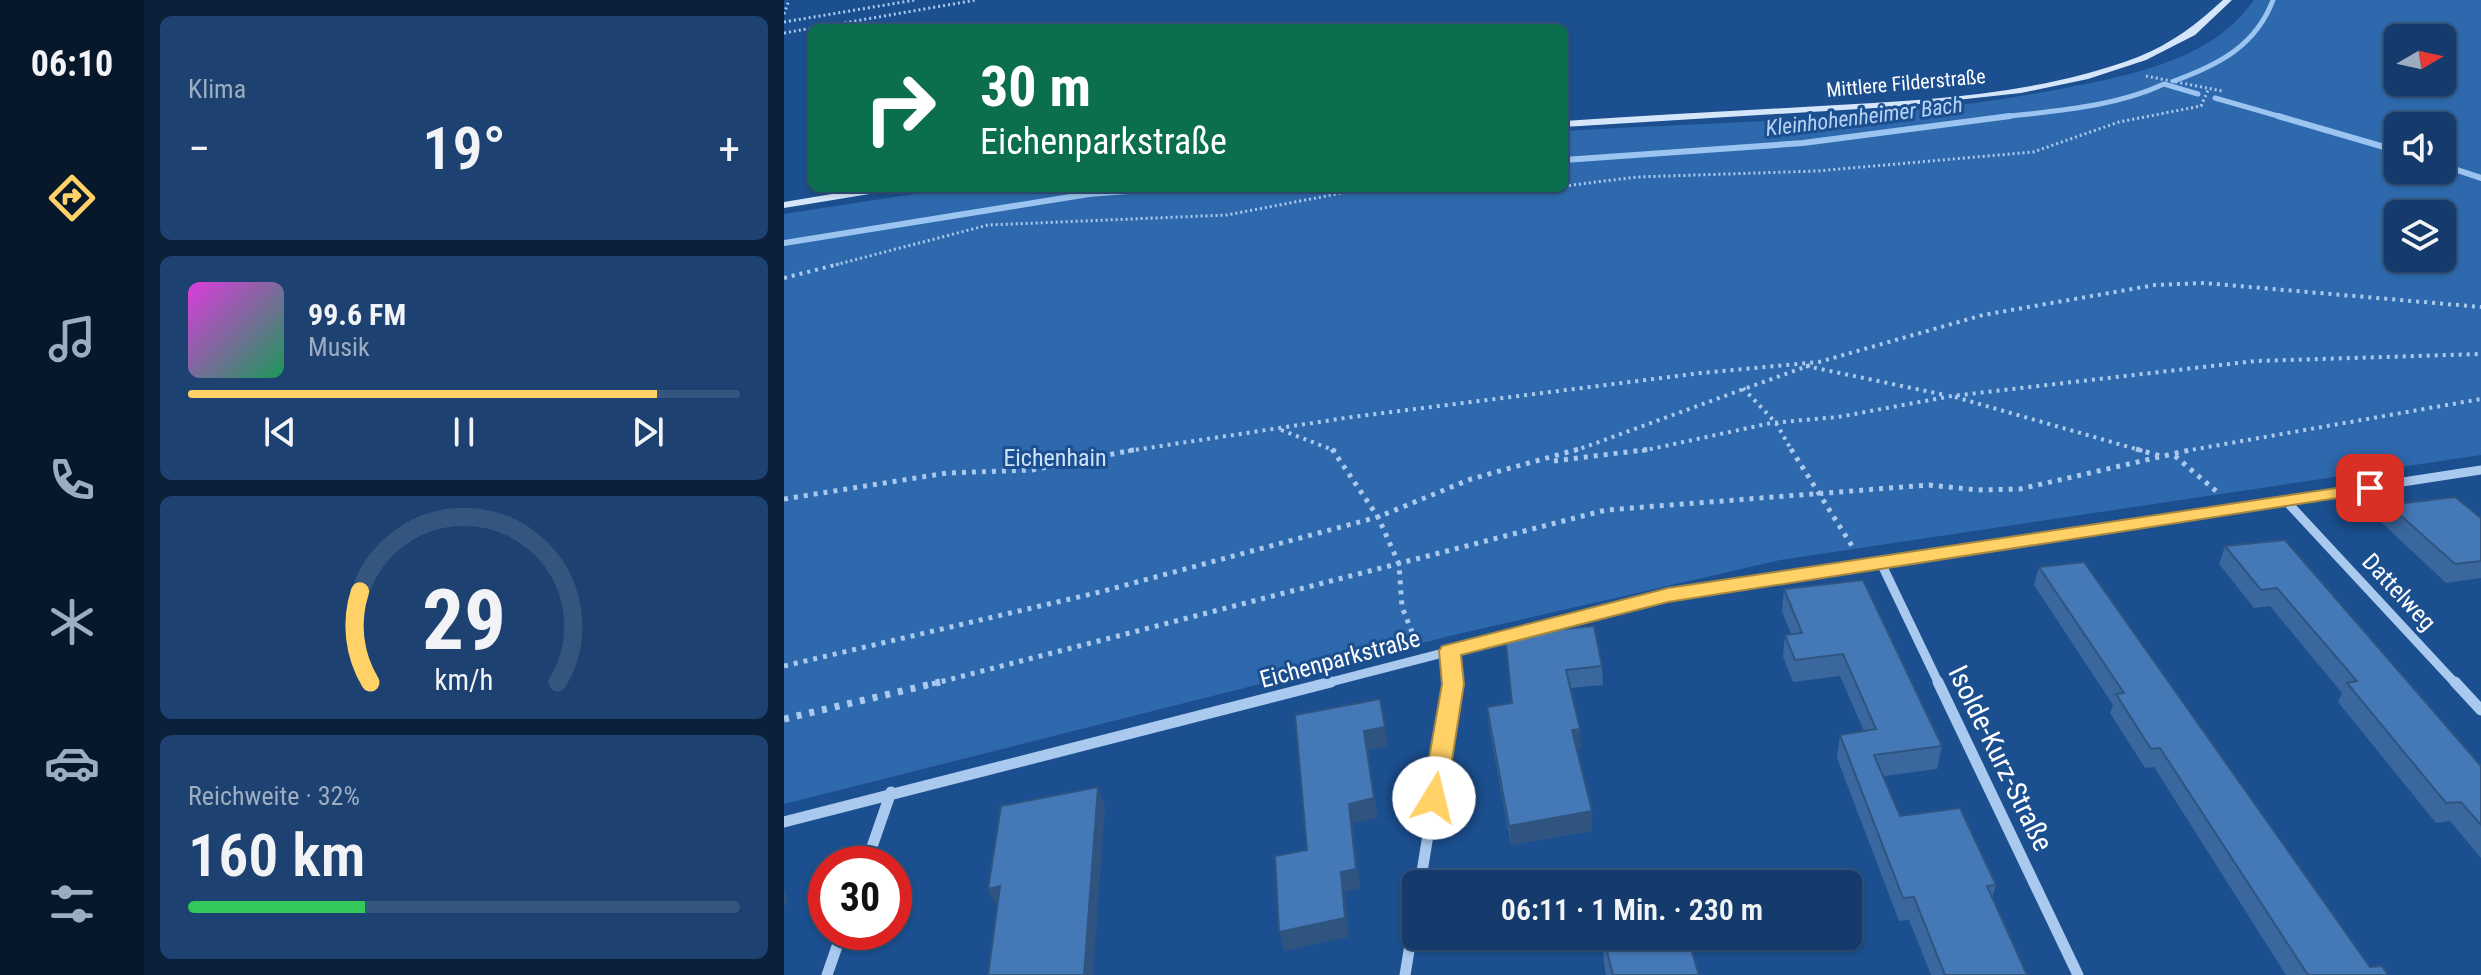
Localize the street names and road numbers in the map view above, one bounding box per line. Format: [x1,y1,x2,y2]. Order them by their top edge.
street label: Mittlere Filderstraße [1825,64,1987,102]
street label: Dattelweg [2356,548,2442,636]
street label: Eichenparkstraße [1257,624,1423,694]
street label: Isolde-Kurz-Straße [1941,660,2060,856]

